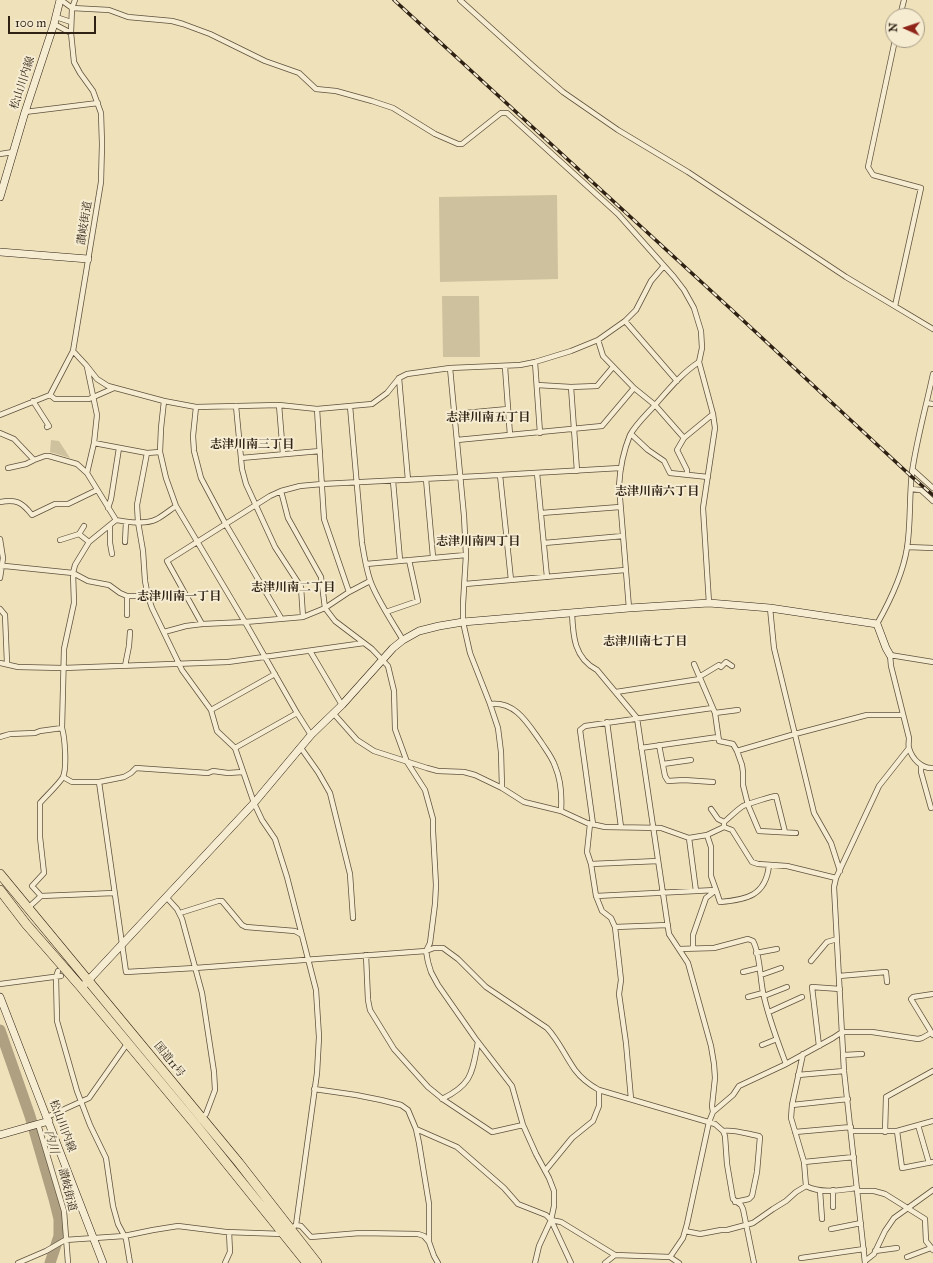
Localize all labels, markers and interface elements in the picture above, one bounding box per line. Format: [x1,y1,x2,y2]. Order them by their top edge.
scale bar [10,8,98,34]
north arrow [885,8,925,48]
text: 100 m [15,16,46,30]
text: N [887,22,900,32]
street label: 松山川内線 [8,55,38,111]
street label: 讃岐街道 [75,200,95,246]
district label: 志津川南五丁目 [446,411,530,425]
district label: 志津川南三丁目 [210,438,294,452]
district label: 志津川南六丁目 [615,485,699,499]
district label: 志津川南四丁目 [436,535,520,549]
district label: 志津川南二丁目 [251,581,335,595]
district label: 志津川南一丁目 [137,590,221,604]
district label: 志津川南七丁目 [603,635,687,649]
street label: 国道11号 [151,1040,187,1080]
street label: 松山川内線 [46,1098,78,1154]
water label: 内川 [41,1129,61,1155]
street label: 讃岐街道 [55,1167,79,1213]

